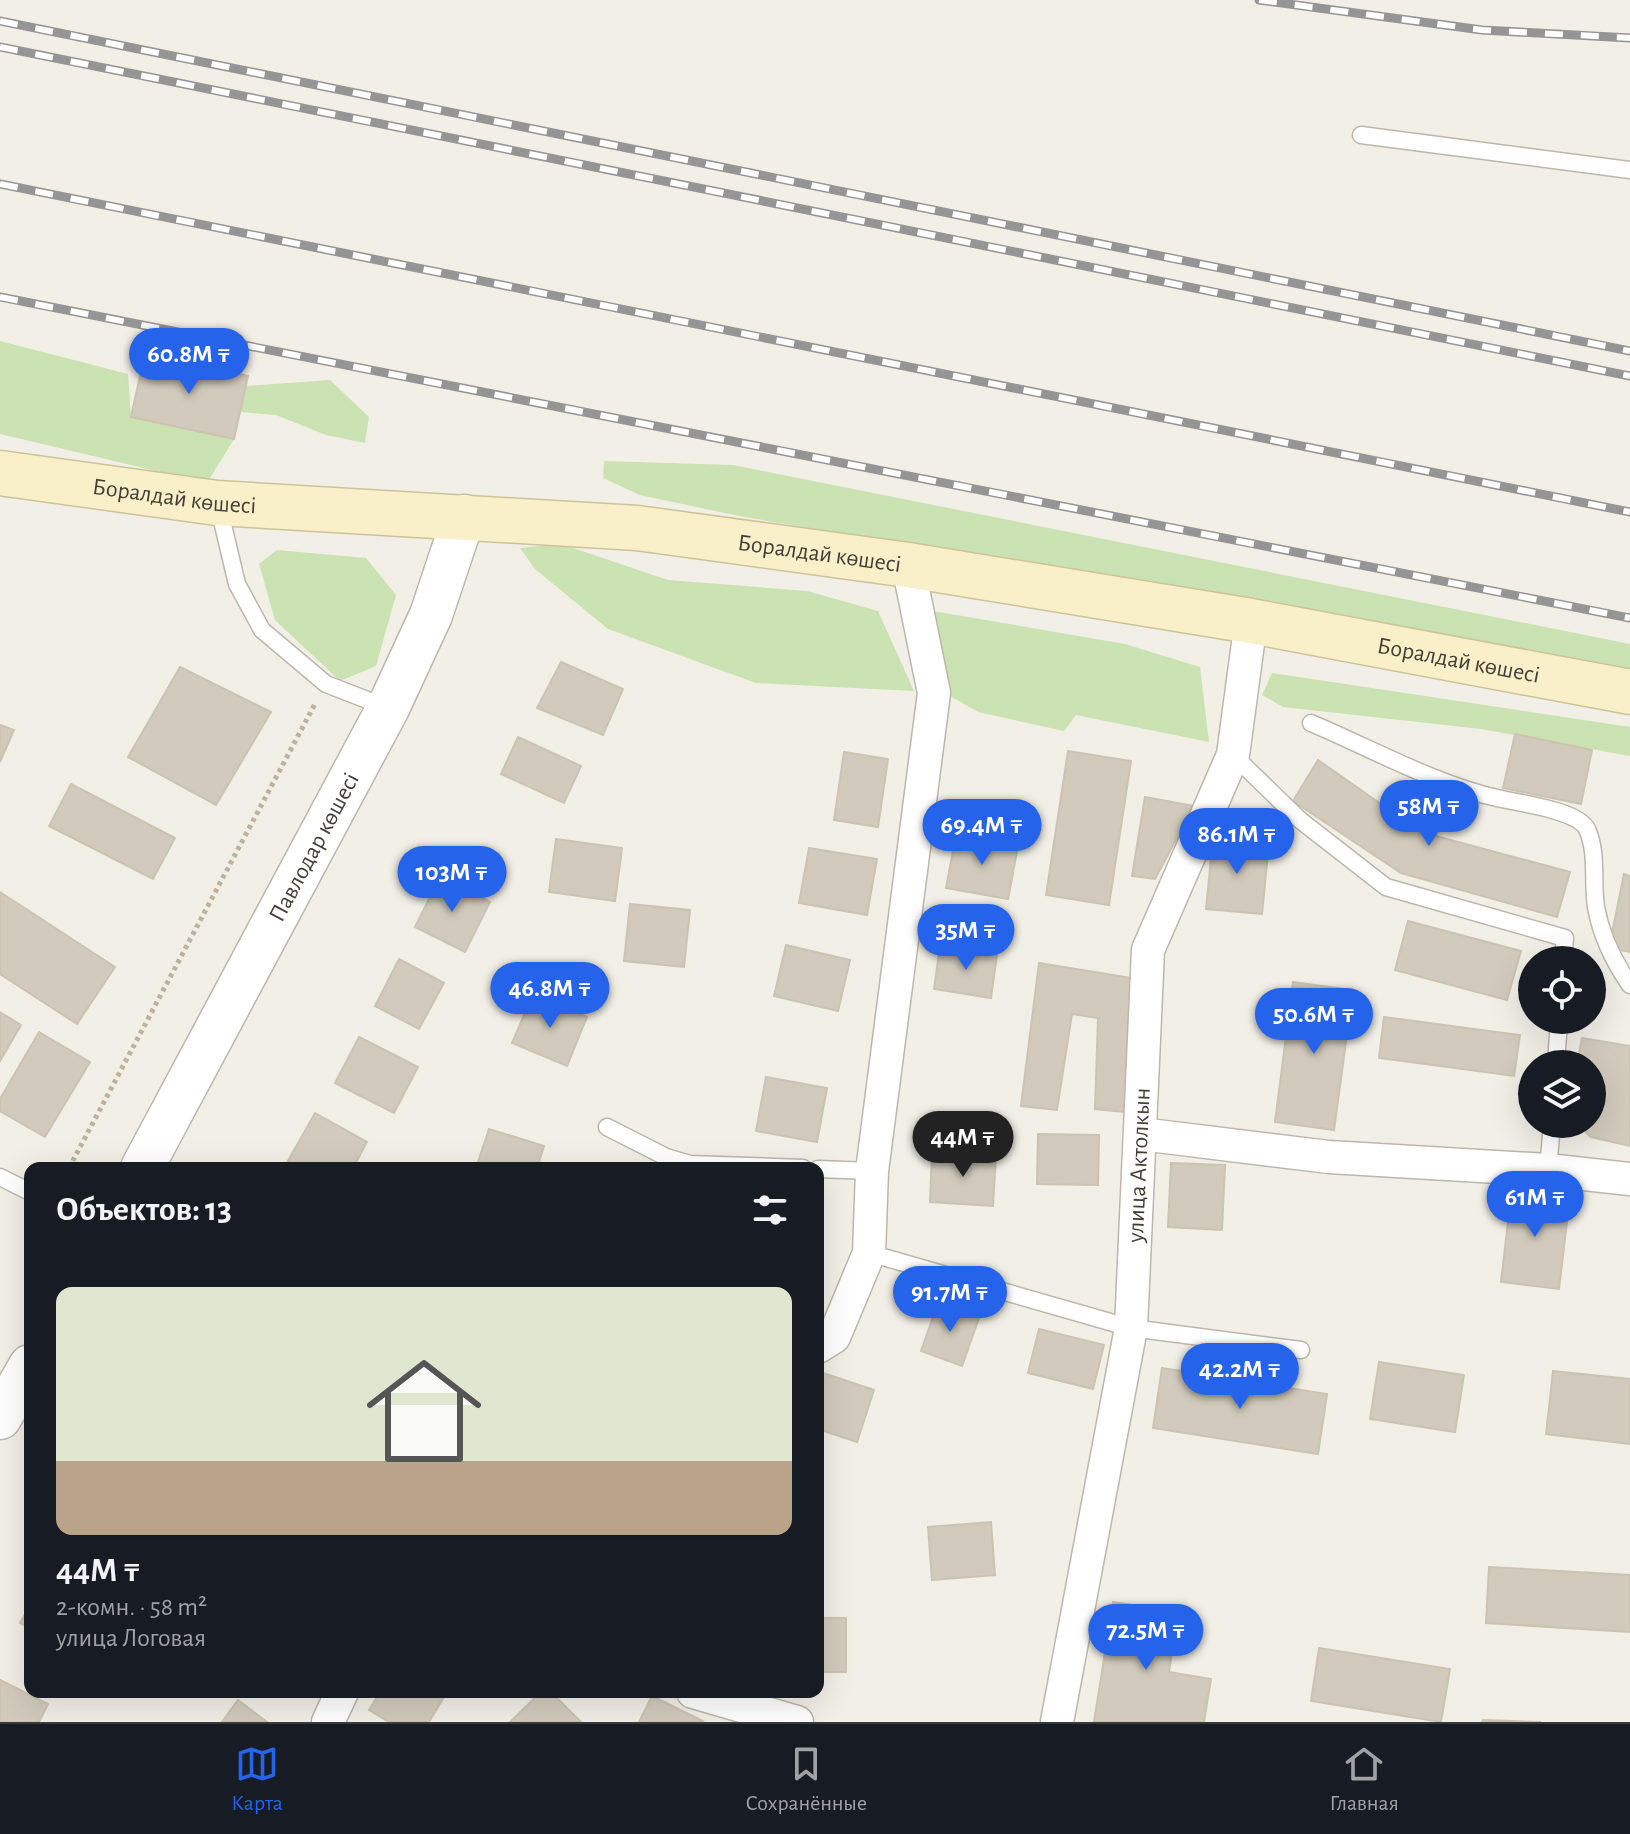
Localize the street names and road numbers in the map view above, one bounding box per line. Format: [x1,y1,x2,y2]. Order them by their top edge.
street label: Боралдай көшесі [91,475,257,518]
street label: Боралдай көшесі [736,531,903,577]
street label: Боралдай көшесі [1375,634,1542,688]
street label: Павлодар көшесі [265,769,364,926]
street label: улица Актолкын [1124,1087,1155,1244]

